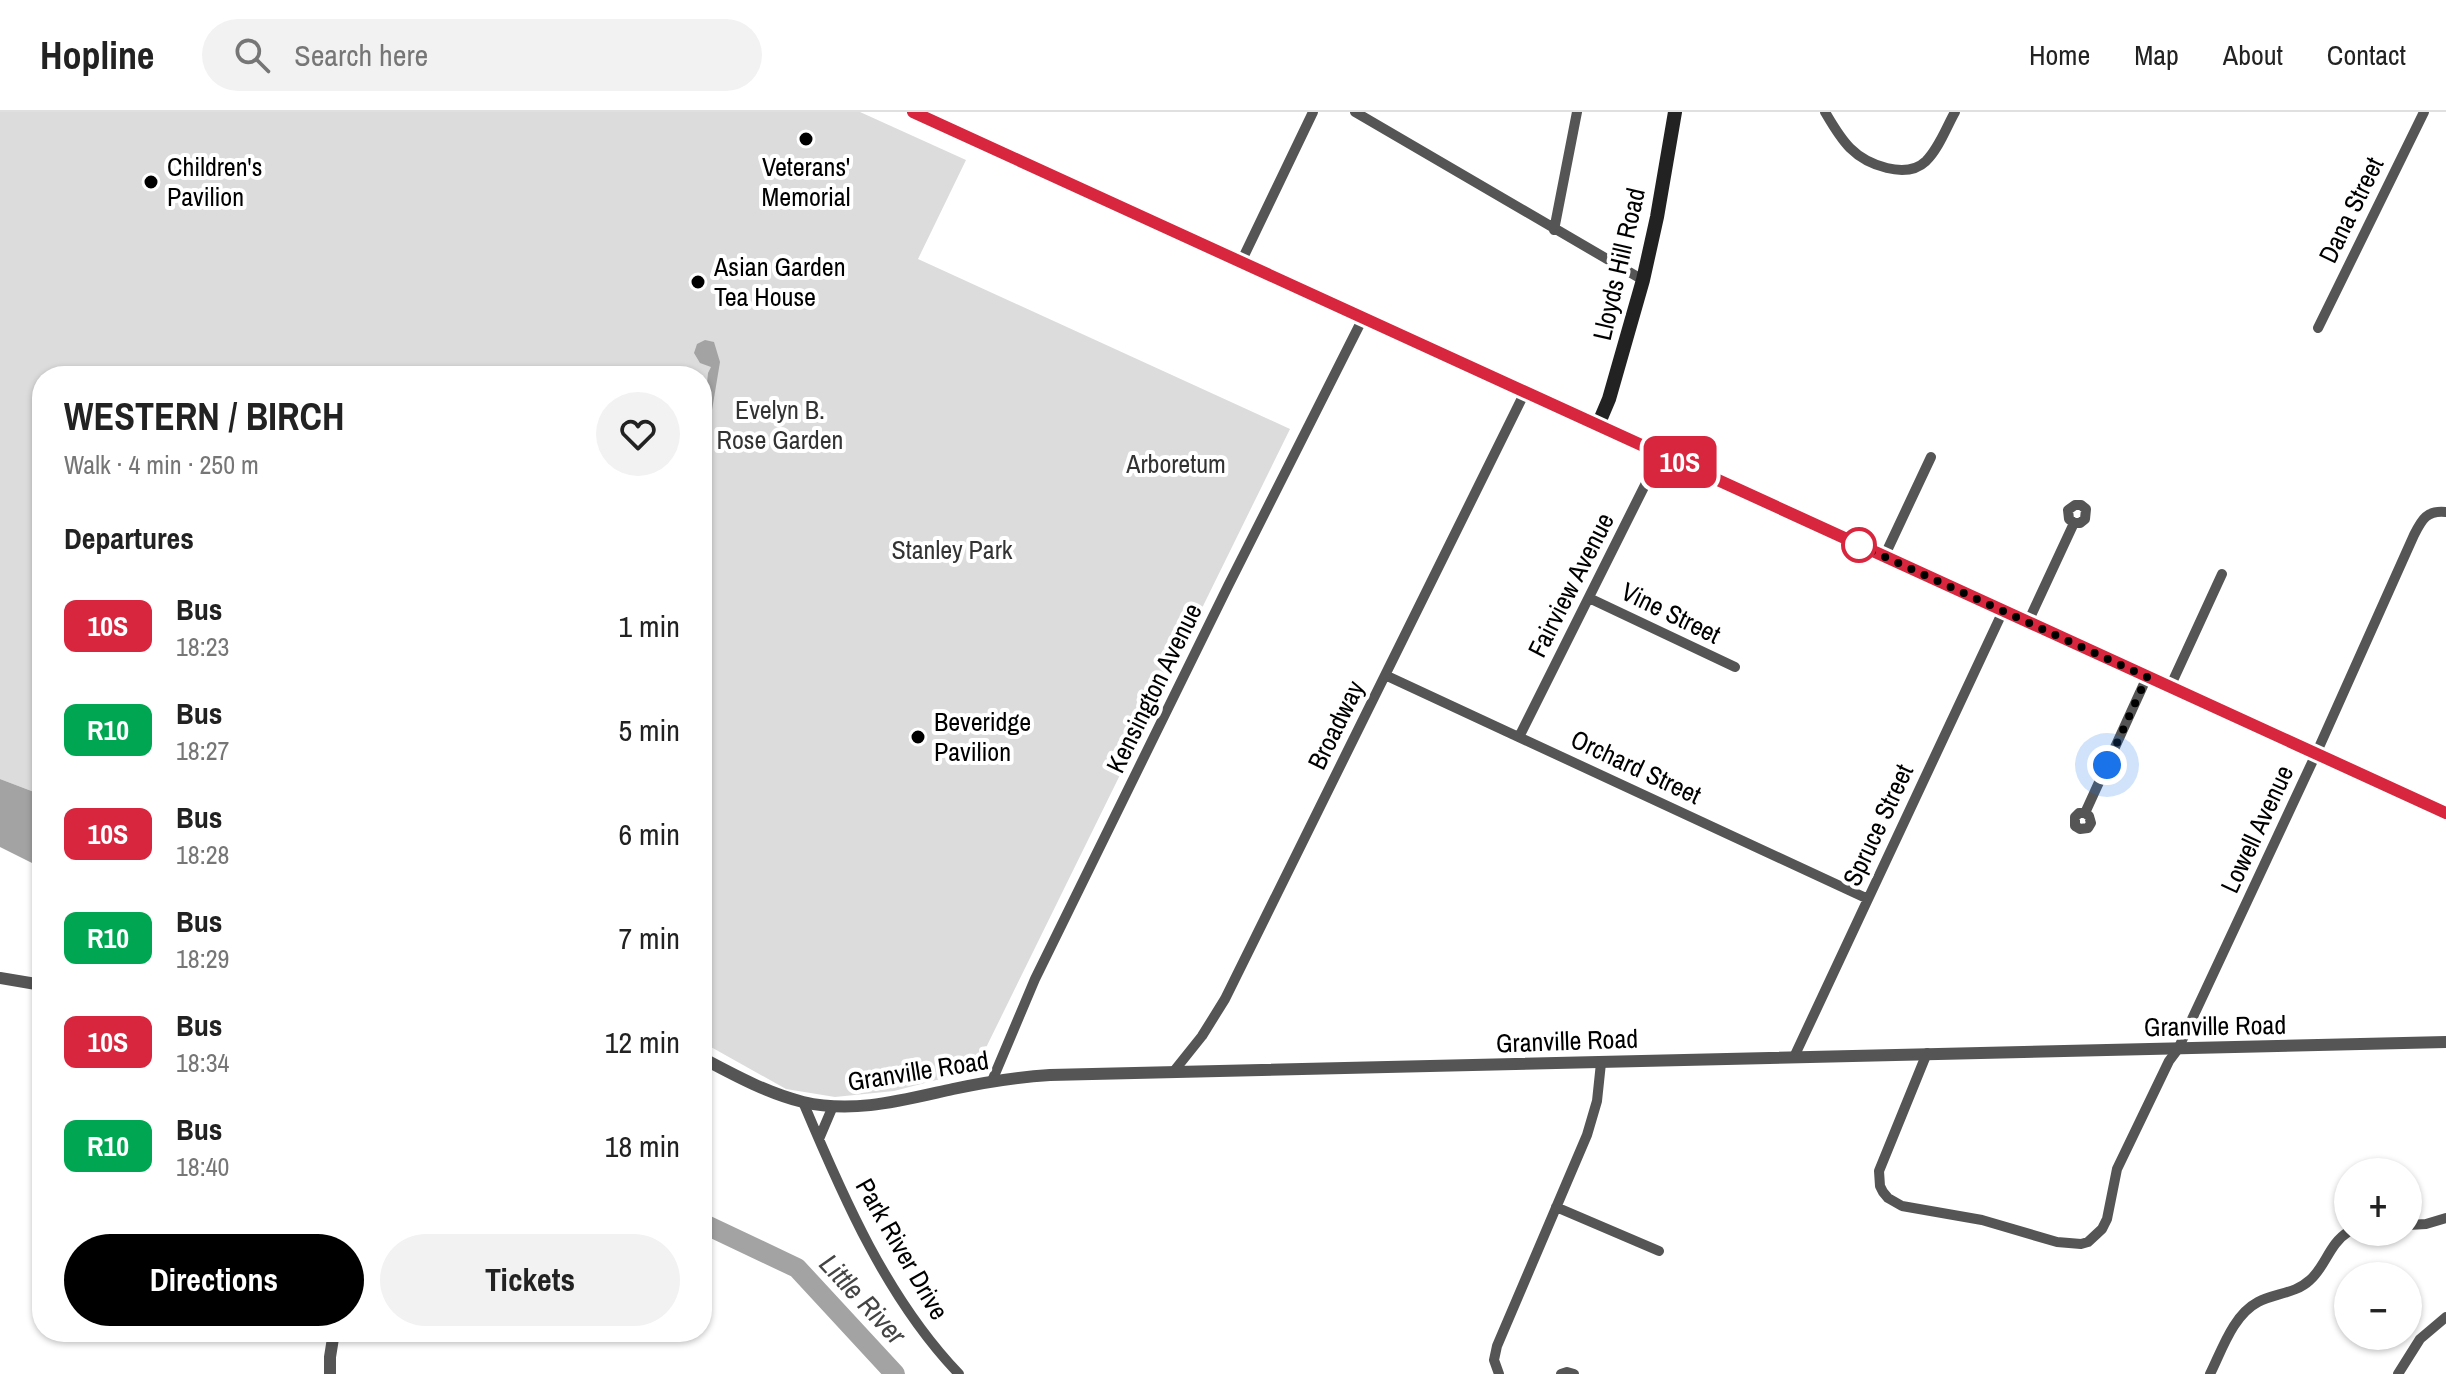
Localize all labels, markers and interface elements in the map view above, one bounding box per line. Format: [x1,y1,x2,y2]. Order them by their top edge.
search box [202,19,762,91]
text: Hopline [40,30,154,81]
icon: search [230,33,274,77]
text: Search here [294,35,428,75]
text: Home [2029,36,2090,74]
text: Map [2134,36,2179,74]
text: About [2223,36,2283,74]
text: Contact [2327,36,2406,74]
marker: Veterans' Memorial [797,130,815,148]
place label: Children's Pavilion [167,149,262,214]
place label: Veterans' Memorial [762,149,850,214]
street label: Dana Street [2310,151,2391,269]
marker: Children's Pavilion [142,173,160,191]
street label: Lloyds Hill Road [1584,184,1653,343]
place label: Asian Garden Tea House [713,249,846,314]
marker: Asian Garden Tea House [689,273,707,291]
text: WESTERN / BIRCH [64,391,344,442]
button: heart [596,392,680,476]
park label: Evelyn B. Rose Garden [717,392,843,457]
line badge: 10S [1634,436,1726,488]
text: 10S [1660,443,1700,481]
park label: Arboretum [1125,446,1226,481]
text: Walk · 4 min · 250 m [64,447,259,482]
street label: Fairview Avenue [1519,507,1622,663]
text: Departures [64,518,194,558]
unlabelled marker [1842,528,1876,562]
park label: Stanley Park [892,532,1013,567]
street label: Vine Street [1616,574,1727,652]
text: Bus [176,589,222,629]
street label: Kensington Avenue [1097,597,1210,778]
text: 1 min [618,606,680,646]
text: 10S [88,607,128,645]
text: 18:23 [176,629,229,664]
street label: Broadway [1299,674,1372,775]
text: Bus [176,693,222,733]
place label: Beveridge Pavilion [934,704,1031,769]
text: 5 min [618,710,680,750]
text: R10 [87,711,129,749]
street label: Orchard Street [1565,721,1707,812]
marker: Beveridge Pavilion [909,728,927,746]
text: 18:27 [176,733,229,768]
your location [2087,745,2127,785]
street label: Spruce Street [1834,758,1921,891]
street label: Lowell Avenue [2212,759,2301,898]
text: Bus [176,797,222,837]
text: 6 min [618,814,680,854]
text: 10S [88,815,128,853]
text: 18:28 [176,837,229,872]
text: Bus [176,901,222,941]
text: 7 min [618,918,680,958]
text: R10 [87,919,129,957]
text: 18:29 [176,941,229,976]
text: Bus [176,1005,222,1045]
street label: Granville Road [2144,1007,2286,1044]
street label: Granville Road [1495,1021,1639,1060]
text: 12 min [605,1022,680,1062]
text: 10S [88,1023,128,1061]
street label: Granville Road [845,1042,991,1099]
text: 18:34 [176,1045,229,1080]
text: Bus [176,1109,222,1149]
text: 18 min [605,1126,680,1166]
text: R10 [87,1127,129,1165]
text: 18:40 [176,1149,229,1184]
map controls [2334,1158,2422,1350]
button: + [2334,1158,2422,1246]
street label: Park River Drive [848,1172,957,1326]
button: Directions [64,1234,364,1326]
button: Tickets [380,1234,680,1326]
water label: Little River [811,1245,916,1354]
button: − [2334,1262,2422,1350]

